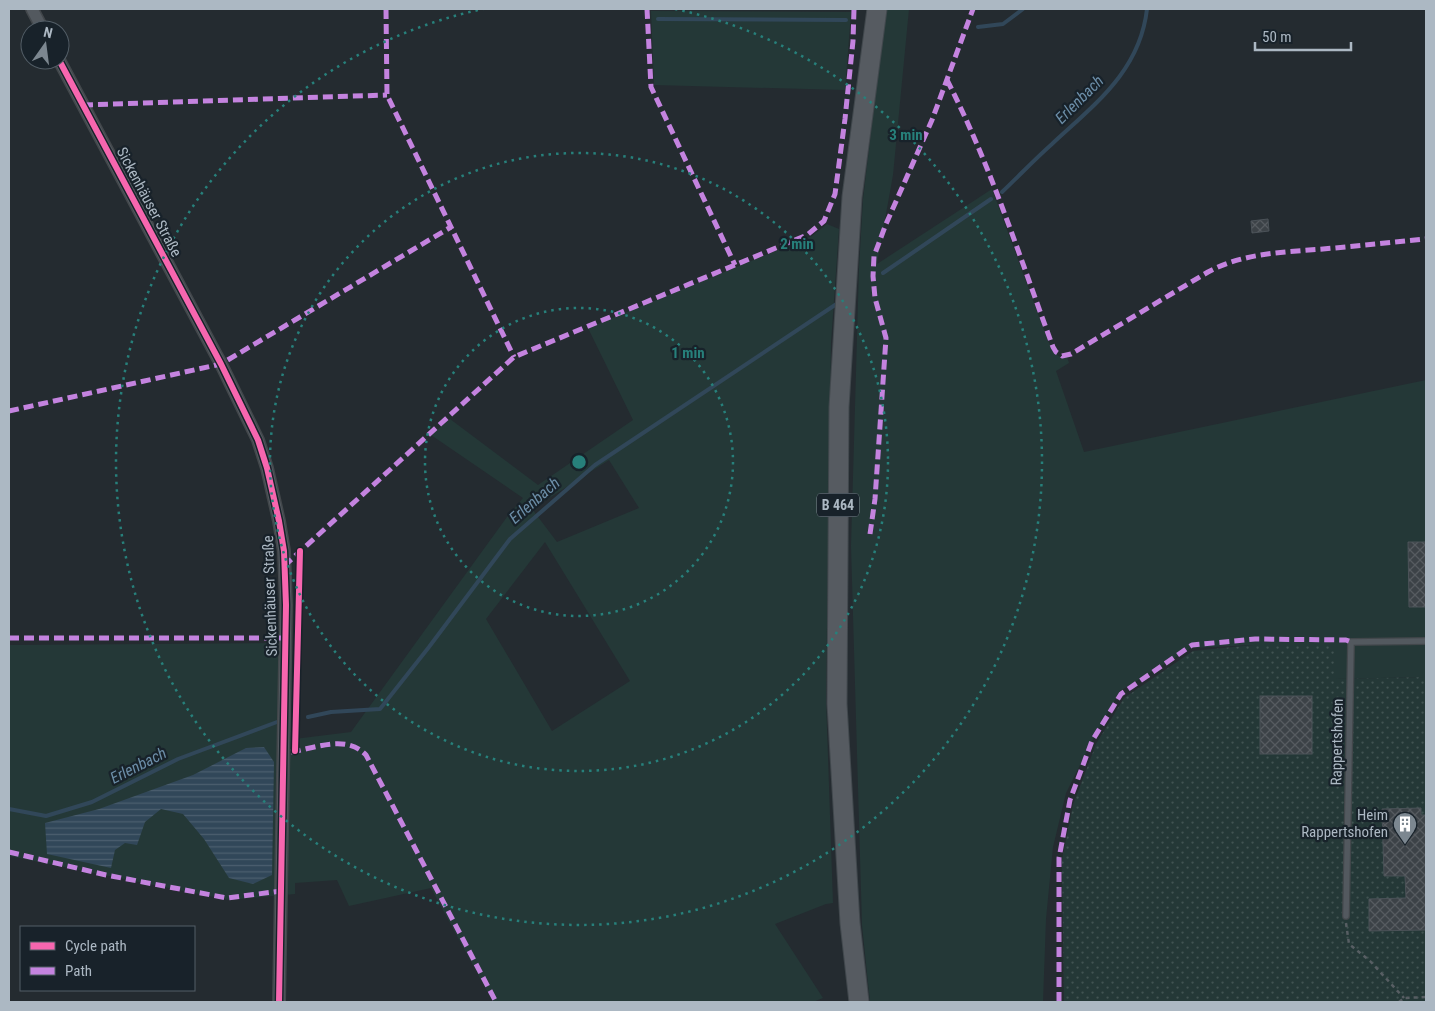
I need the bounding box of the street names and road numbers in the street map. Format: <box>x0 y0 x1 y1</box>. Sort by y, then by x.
street label: Sickenhäuser Straße <box>113 144 185 260</box>
road number: B 464 <box>817 494 859 516</box>
street label: Sickenhäuser Straße <box>259 535 281 657</box>
street label: Rappertshofen <box>1327 698 1347 786</box>

